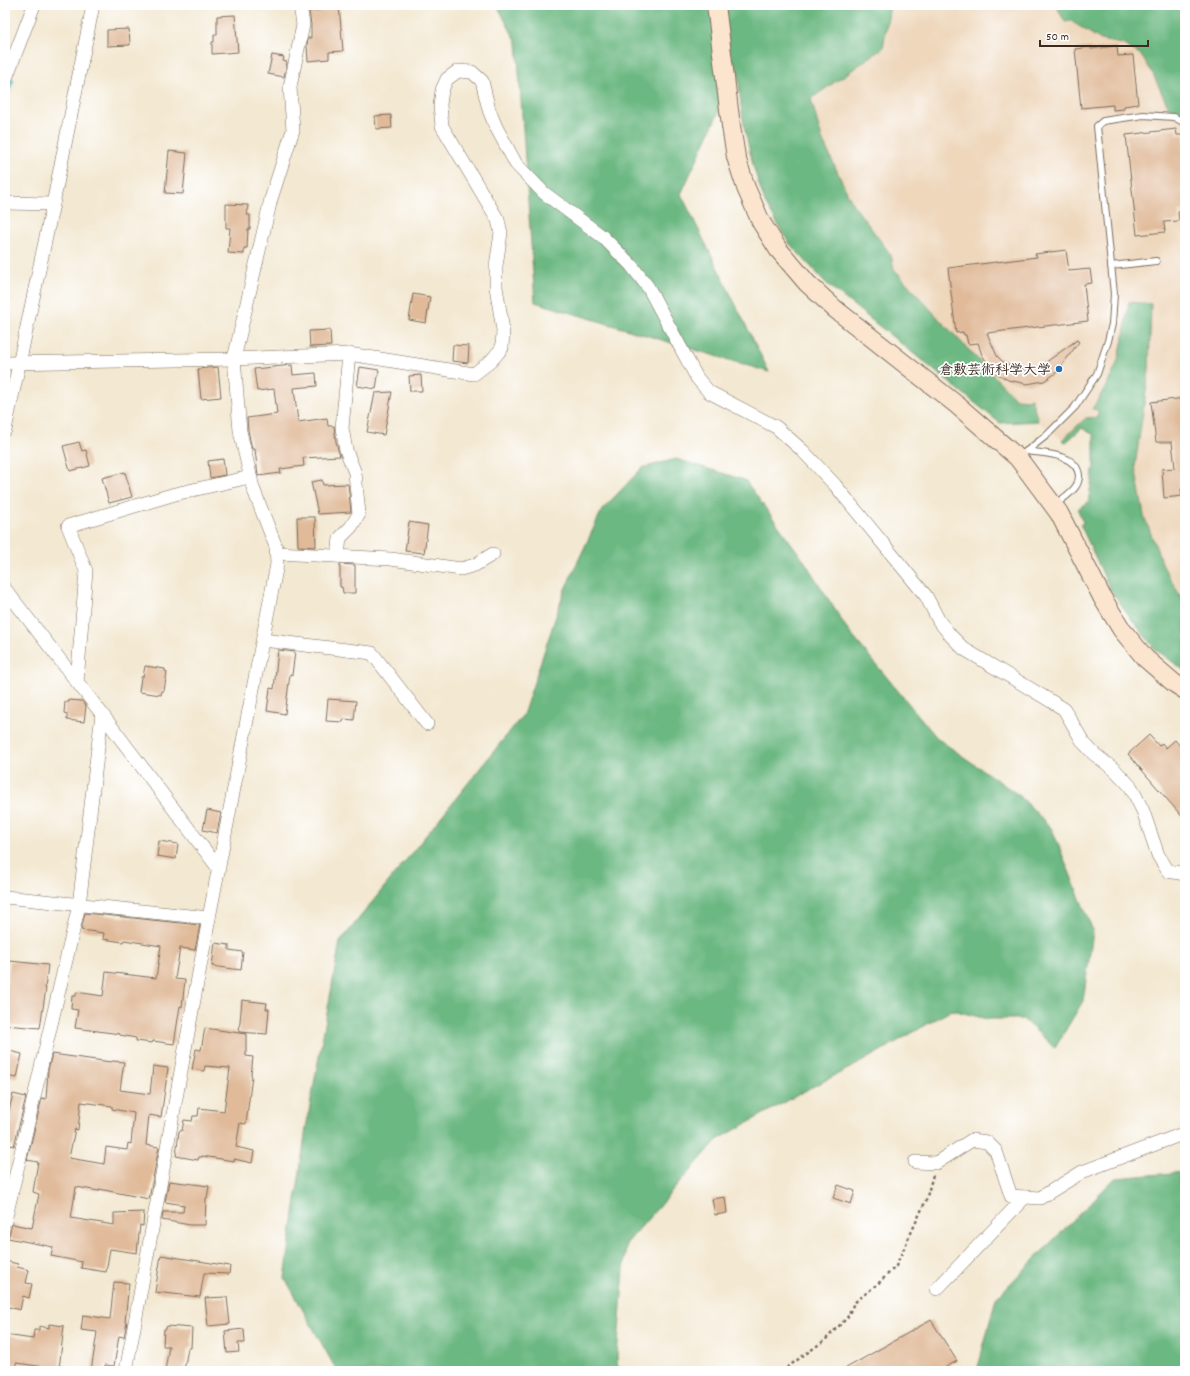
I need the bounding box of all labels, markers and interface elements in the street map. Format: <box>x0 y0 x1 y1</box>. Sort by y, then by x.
scale bar <box>1040 22 1148 48</box>
text: 50 m <box>1046 29 1069 46</box>
place label: 倉敷芸術科学大学 <box>939 361 1051 381</box>
marker: 倉敷芸術科学大学 <box>1054 364 1064 374</box>

